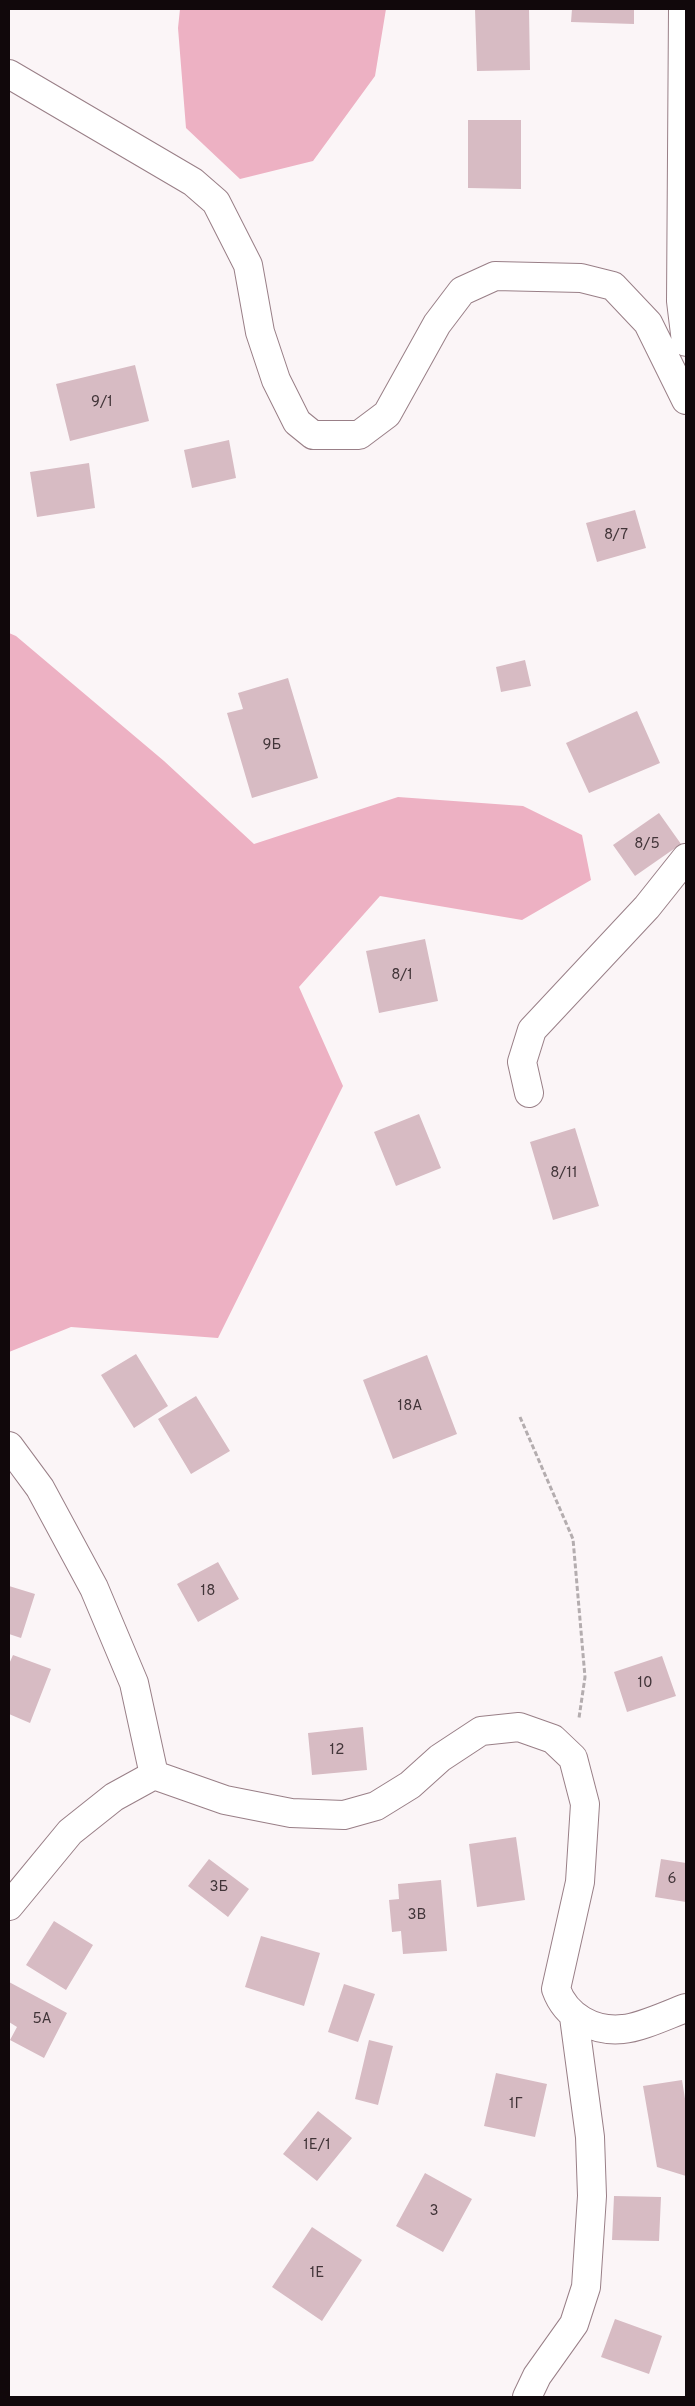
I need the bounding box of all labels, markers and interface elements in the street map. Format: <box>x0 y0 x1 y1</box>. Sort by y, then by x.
house number: 9/1 <box>91 394 113 412</box>
house number: 8/7 <box>604 527 628 545</box>
house number: 9Б <box>263 737 281 755</box>
house number: 8/5 <box>634 836 660 854</box>
house number: 8/1 <box>391 967 413 985</box>
house number: 8/11 <box>550 1165 578 1183</box>
house number: 18А <box>398 1398 422 1416</box>
house number: 18 <box>201 1583 215 1601</box>
house number: 10 <box>637 1675 653 1693</box>
house number: 12 <box>330 1742 344 1760</box>
house number: 6 <box>668 1871 676 1889</box>
house number: 3Б <box>210 1879 228 1897</box>
house number: 3В <box>408 1907 426 1925</box>
house number: 5А <box>32 2011 52 2029</box>
house number: 1Г <box>509 2096 523 2114</box>
house number: 1Е/1 <box>303 2137 331 2155</box>
house number: 3 <box>429 2203 439 2221</box>
house number: 1Е <box>310 2265 324 2283</box>

